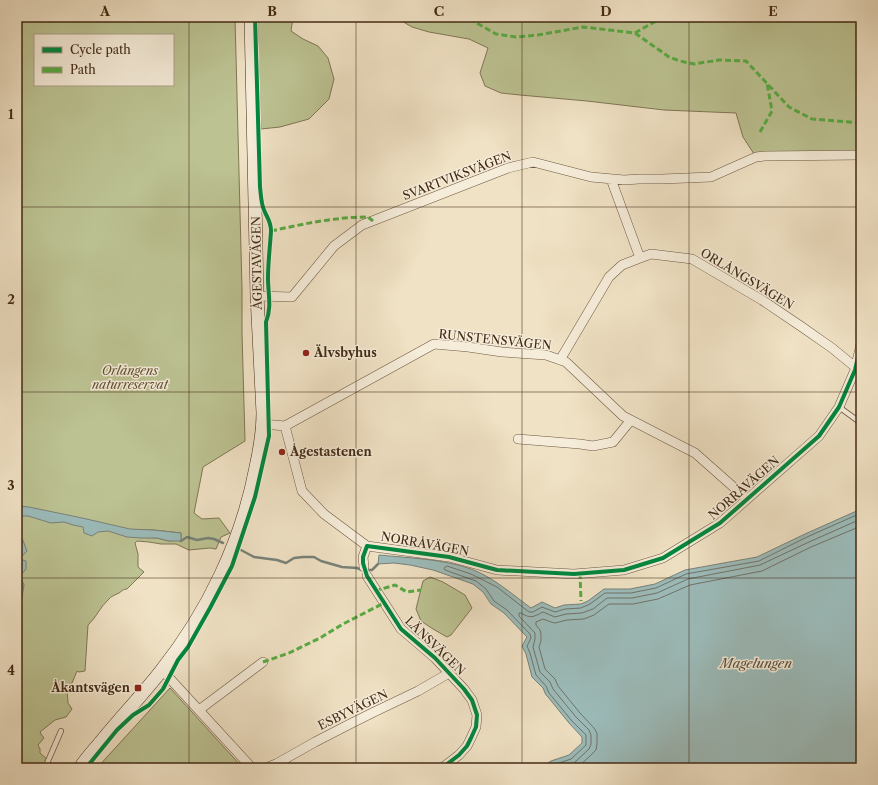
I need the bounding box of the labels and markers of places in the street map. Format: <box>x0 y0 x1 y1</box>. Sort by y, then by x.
place label: Älvsbyhus <box>313 344 377 360</box>
marker: Älvsbyhus <box>301 348 311 358</box>
place label: Ågestastenen <box>289 443 372 459</box>
marker: Ågestastenen <box>277 447 287 457</box>
place label: Åkantsvägen <box>50 679 131 695</box>
marker: Åkantsvägen <box>133 683 143 693</box>

